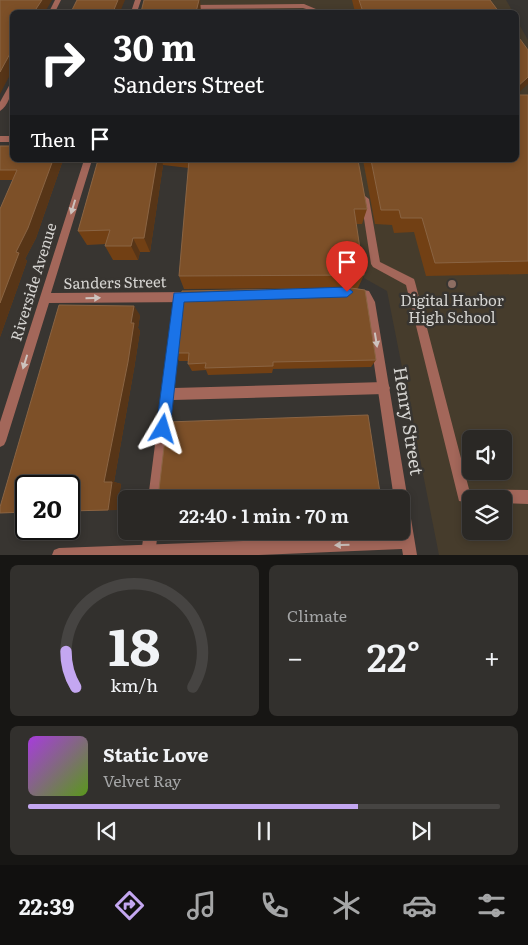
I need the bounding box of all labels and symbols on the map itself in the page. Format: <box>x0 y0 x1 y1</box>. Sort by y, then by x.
one-way arrow <box>69 199 77 214</box>
street label: Riverside Avenue <box>4 219 62 344</box>
pin <box>326 241 368 292</box>
street label: Sanders Street <box>63 269 167 294</box>
marker: Digital Harbor High School <box>446 278 458 290</box>
place label: Digital Harbor High School <box>400 288 504 328</box>
one-way arrow <box>86 294 102 302</box>
one-way arrow <box>373 332 381 348</box>
one-way arrow <box>20 354 28 369</box>
street label: Henry Street <box>388 364 432 478</box>
position arrow <box>136 402 188 454</box>
speed limit sign: 20 <box>15 475 80 540</box>
one-way arrow <box>334 542 350 550</box>

